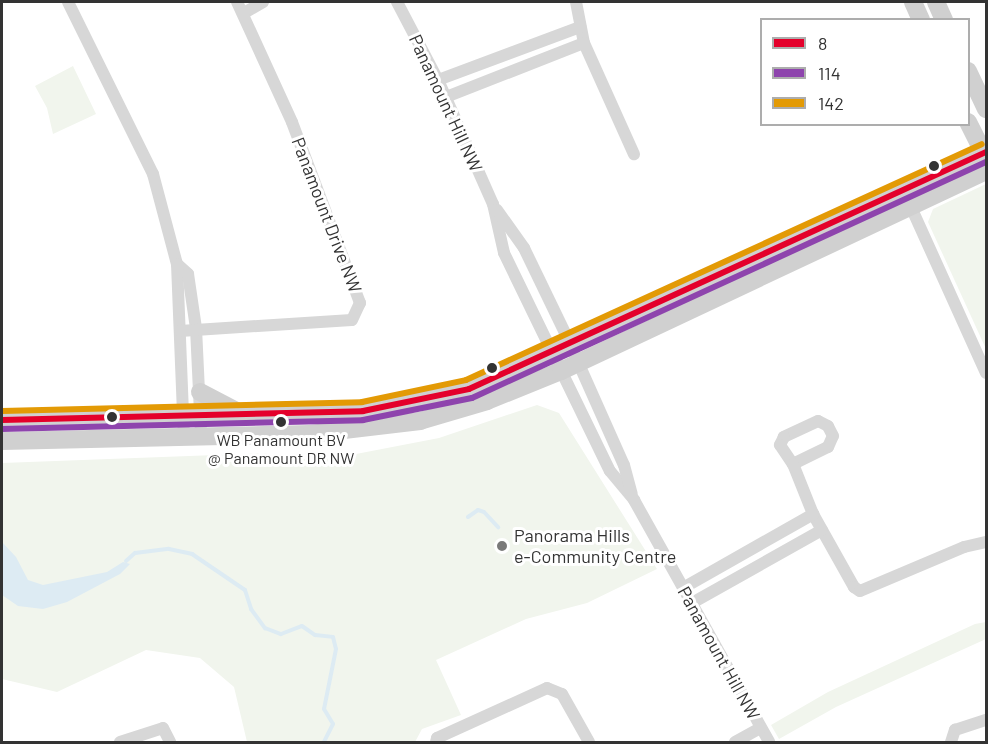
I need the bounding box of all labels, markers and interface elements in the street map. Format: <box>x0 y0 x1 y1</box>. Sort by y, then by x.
legend <box>760 18 970 126</box>
street label: Panamount Hill NW <box>405 31 487 175</box>
text: 8 <box>818 32 827 54</box>
text: 114 <box>818 62 841 84</box>
text: 142 <box>818 92 844 114</box>
street label: Panamount Drive NW <box>287 134 367 296</box>
unlabelled marker <box>928 160 940 172</box>
unlabelled marker <box>486 362 498 374</box>
unlabelled marker <box>106 411 118 423</box>
marker: WB Panamount BV @ Panamount DR NW <box>275 416 287 428</box>
place label: WB Panamount BV @ Panamount DR NW <box>208 430 354 468</box>
place label: Panorama Hills e-Community Centre <box>514 525 676 568</box>
marker: Panorama Hills e-Community Centre <box>495 539 509 553</box>
street label: Panamount Hill NW <box>673 583 765 723</box>

